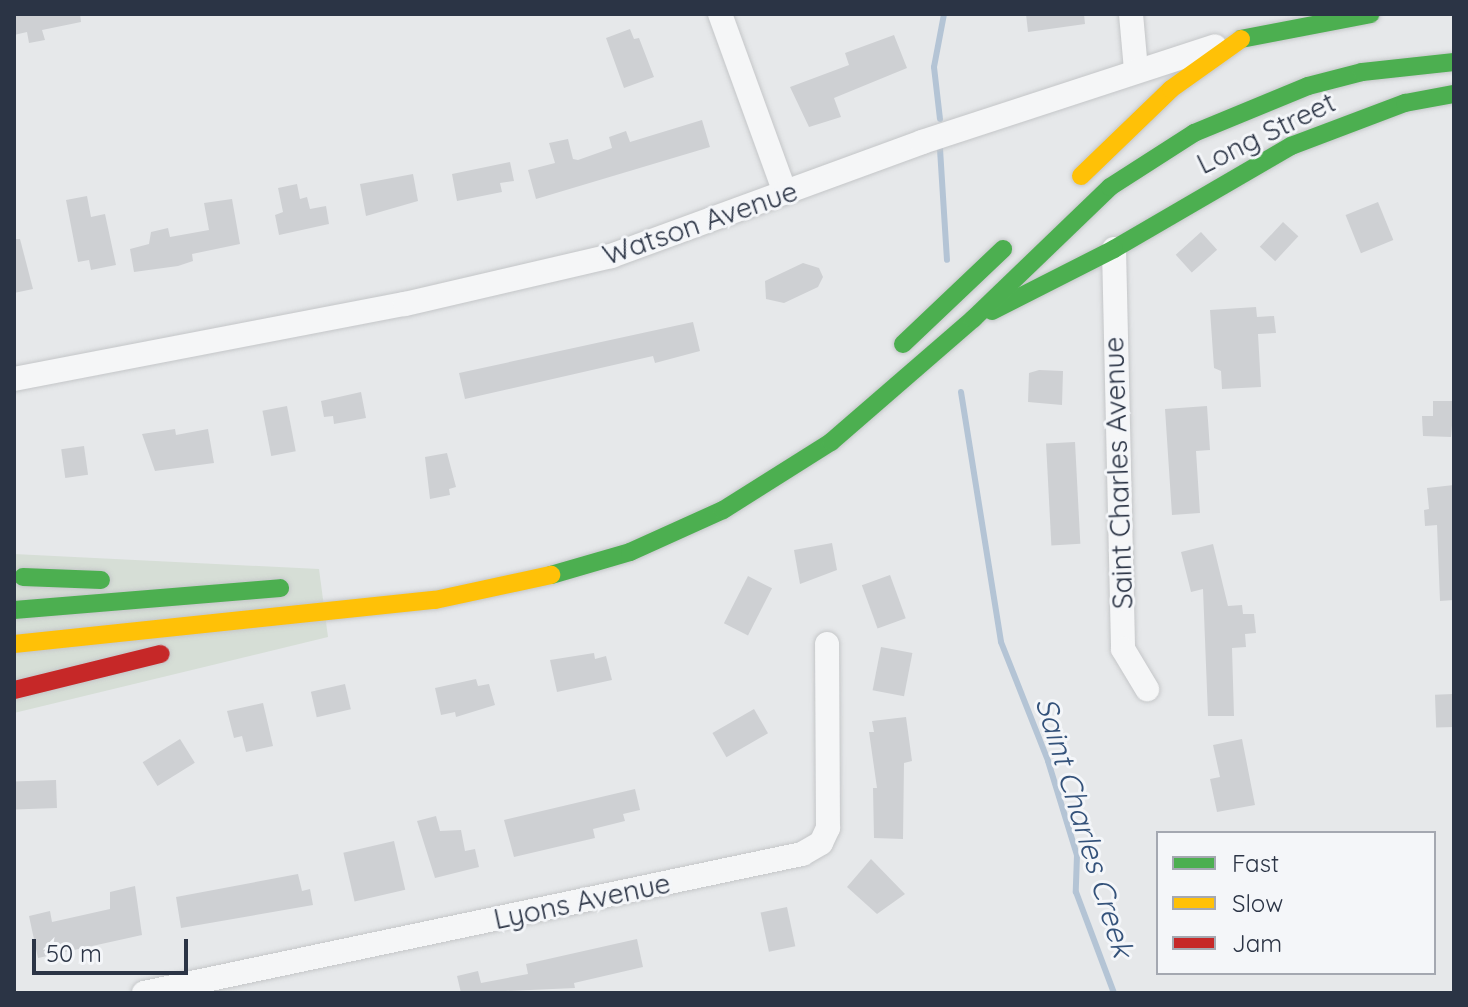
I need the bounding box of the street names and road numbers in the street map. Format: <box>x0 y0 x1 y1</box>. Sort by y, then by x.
street label: Long Street <box>1191 85 1341 181</box>
street label: Watson Avenue <box>598 174 802 272</box>
street label: Saint Charles Avenue <box>1096 336 1140 610</box>
street label: Lyons Avenue <box>491 866 673 936</box>

